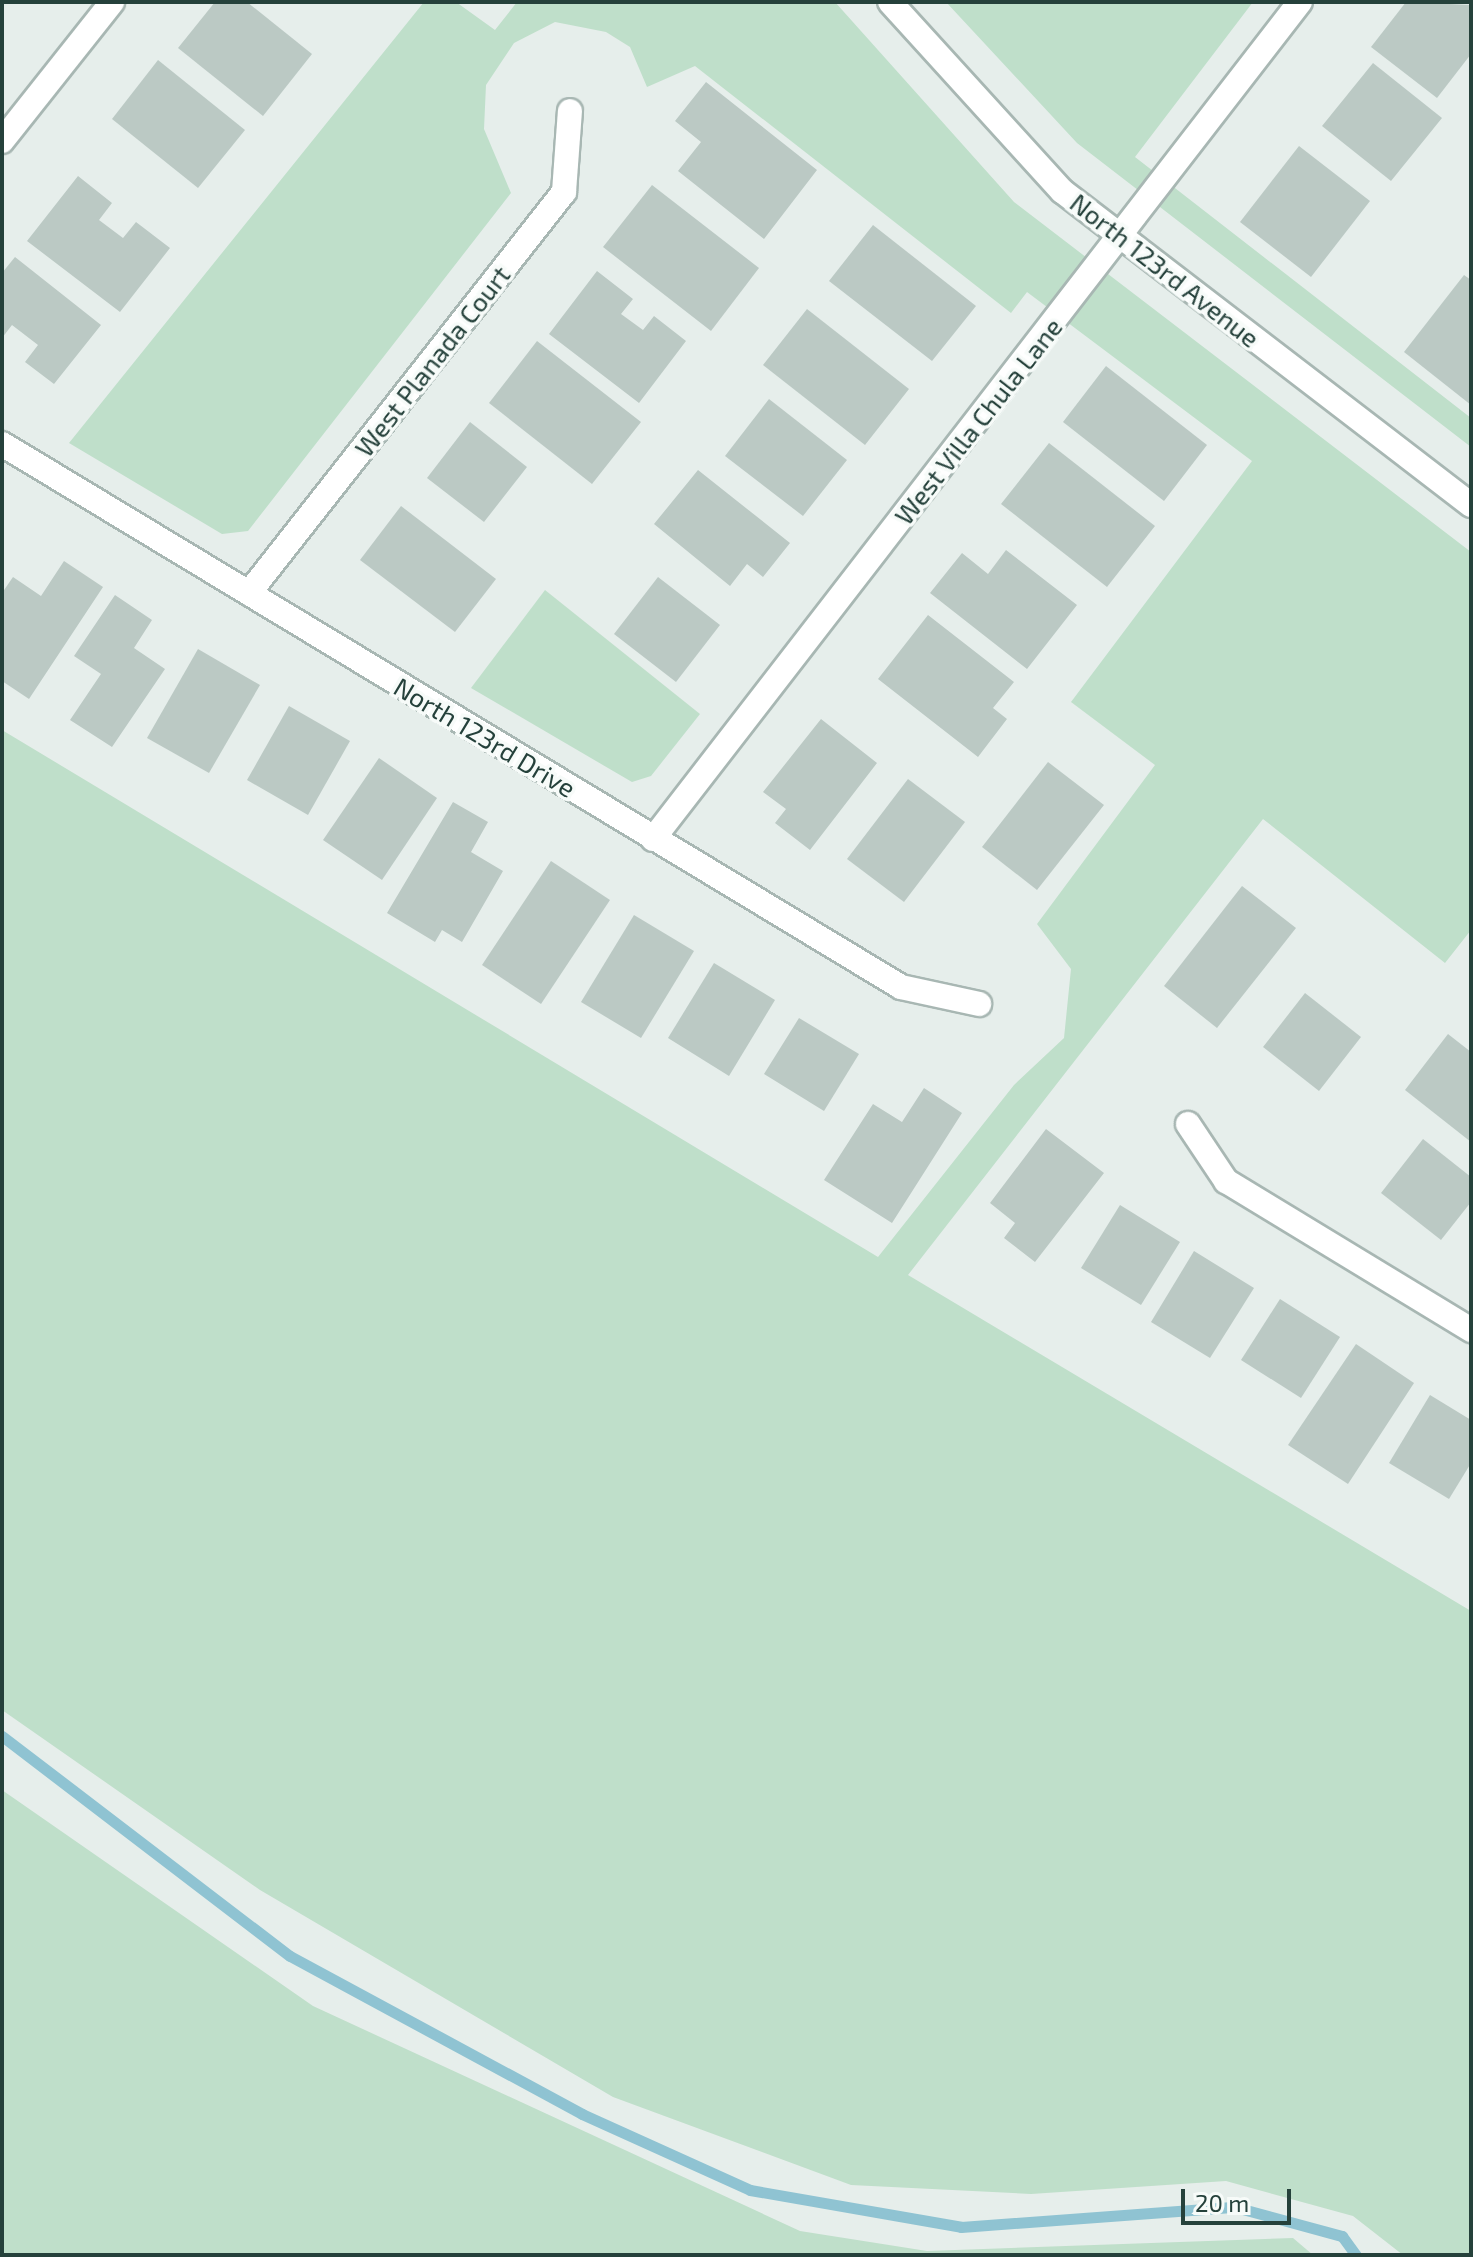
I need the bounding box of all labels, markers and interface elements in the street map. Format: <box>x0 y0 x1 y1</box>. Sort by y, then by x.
street label: North 123rd Avenue <box>1064 186 1266 354</box>
street label: West Planada Court <box>348 259 516 463</box>
street label: West Villa Chula Lane <box>887 311 1069 531</box>
street label: North 123rd Drive <box>389 670 581 804</box>
scale bar <box>1185 2173 1295 2223</box>
text: 20 m <box>1195 2188 1249 2217</box>

